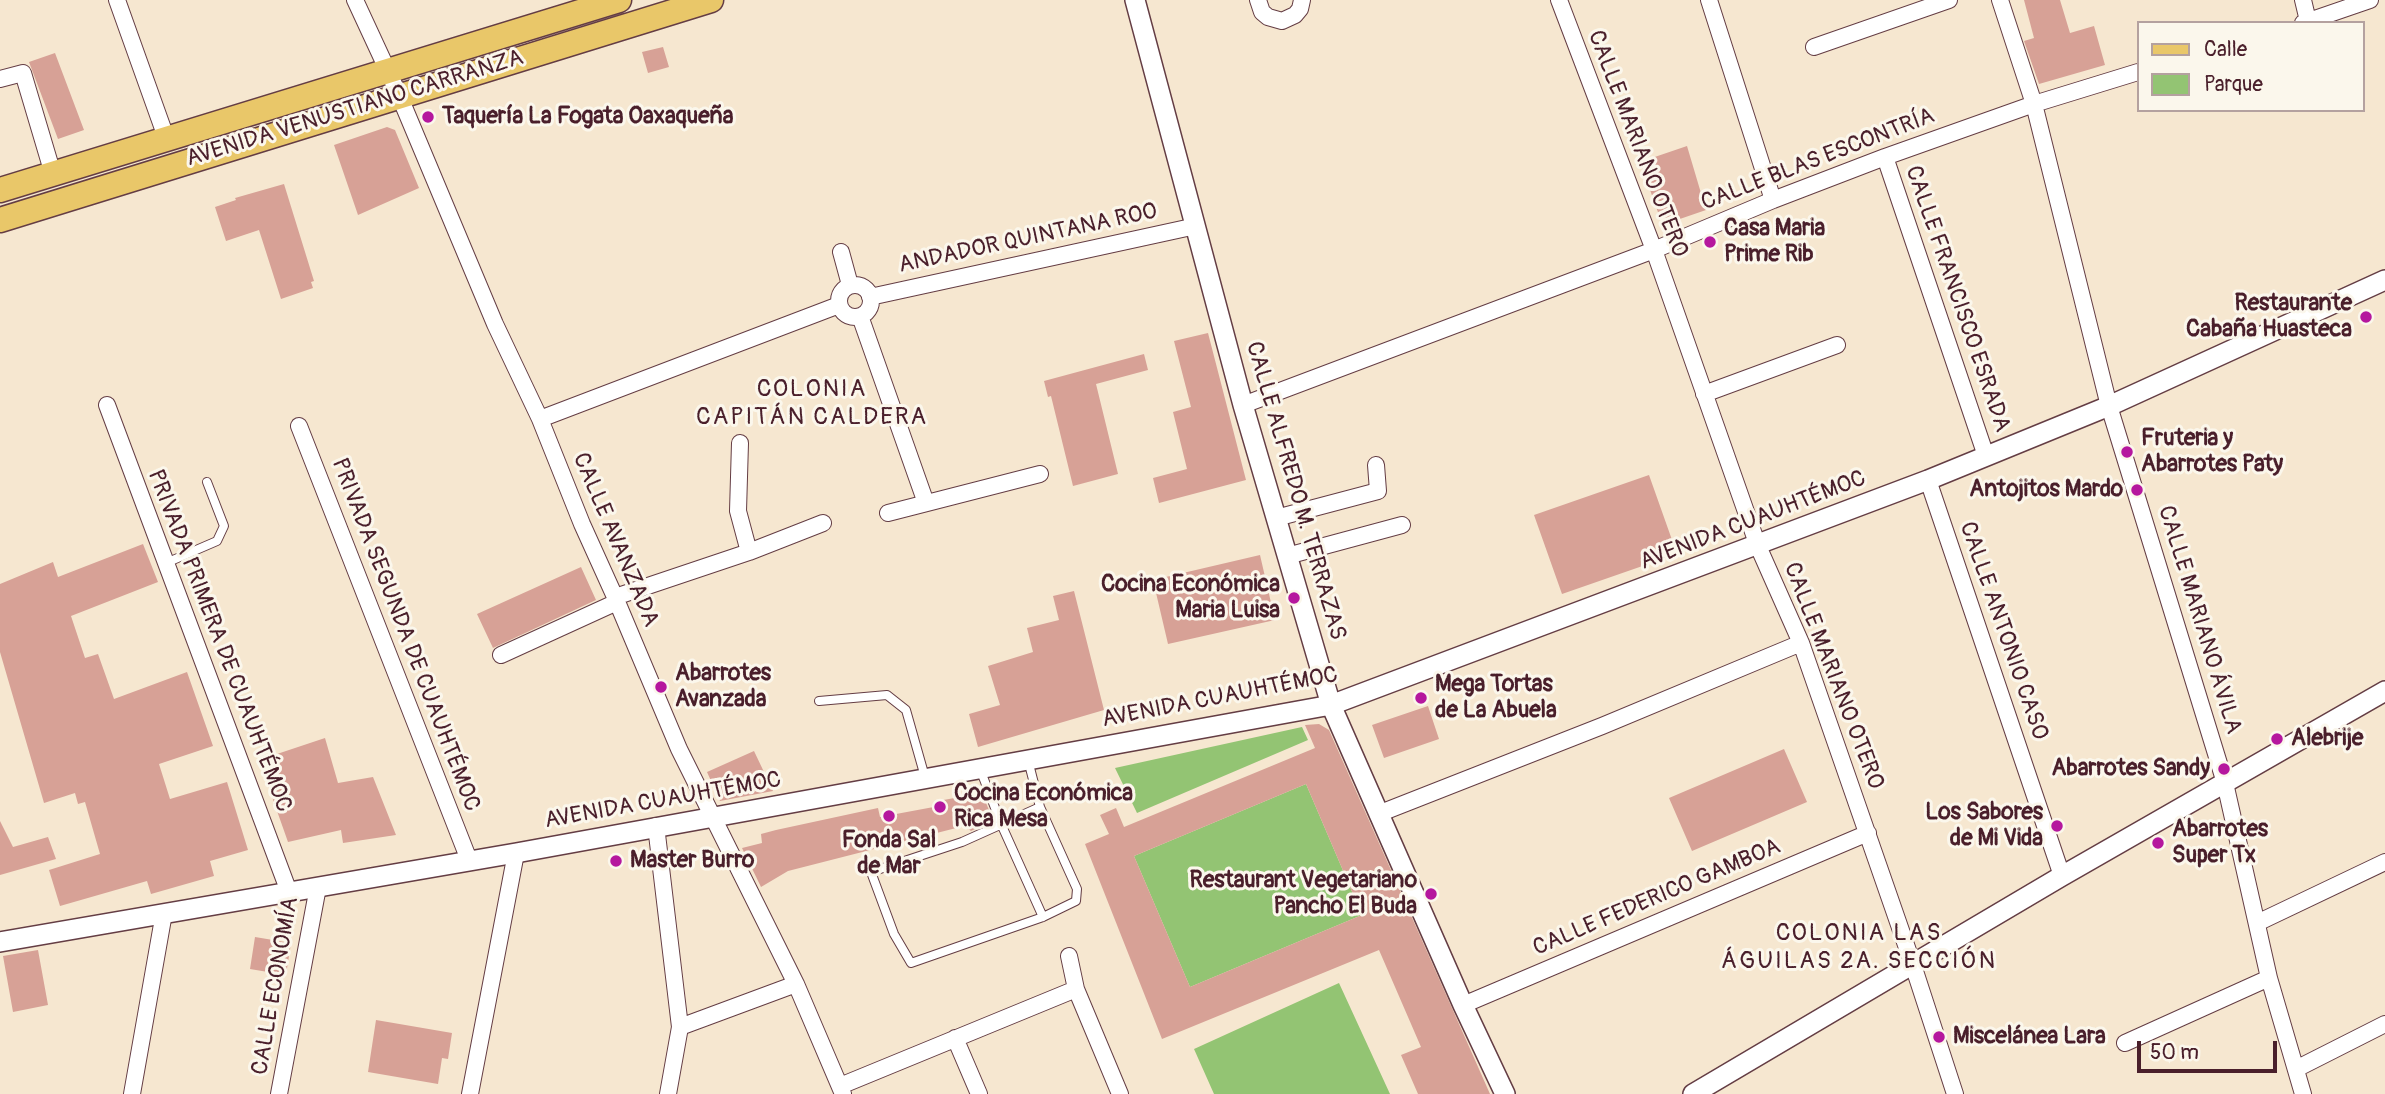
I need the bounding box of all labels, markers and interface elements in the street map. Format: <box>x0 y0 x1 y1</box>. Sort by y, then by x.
legend <box>2136 21 2364 112</box>
street label: CALLE MARIANO OTERO <box>1581 27 1693 261</box>
text: Calle <box>2204 36 2247 63</box>
street label: AVENIDA VENUSTIANO CARRANZA <box>183 44 527 174</box>
text: Parque <box>2204 71 2263 98</box>
place label: Taquería La Fogata Oaxaqueña <box>442 103 733 131</box>
street label: CALLE BLAS ESCONTRÍA <box>1697 103 1939 217</box>
marker: Taquería La Fogata Oaxaqueña <box>420 109 436 125</box>
street label: CALLE FRANCISCO ESRADA <box>1898 162 2016 436</box>
street label: ANDADOR QUINTANA ROO <box>896 198 1160 280</box>
place label: Casa Maria Prime Rib <box>1724 215 1825 269</box>
marker: Casa Maria Prime Rib <box>1702 234 1718 250</box>
place label: Restaurante Cabaña Huasteca <box>2186 290 2352 344</box>
marker: Restaurante Cabaña Huasteca <box>2358 309 2374 325</box>
street label: CALLE ALFREDO M. TERRAZAS <box>1239 339 1351 643</box>
district label: COLONIA CAPITÁN CALDERA <box>698 376 926 432</box>
place label: Fruteria y Abarrotes Paty <box>2141 425 2283 479</box>
marker: Fruteria y Abarrotes Paty <box>2119 444 2135 460</box>
street label: CALLE AVANZADA <box>566 449 664 631</box>
street label: PRIVADA SEGUNDA DE CUAUHTÉMOC <box>325 455 485 815</box>
street label: AVENIDA CUAUHTÉMOC <box>1636 465 1870 577</box>
street label: PRIVADA PRIMERA DE CUAUHTÉMOC <box>141 466 297 816</box>
place label: Antojitos Mardo <box>1969 476 2123 504</box>
marker: Antojitos Mardo <box>2129 482 2145 498</box>
street label: CALLE MARIANO ÁVILA <box>2151 503 2247 737</box>
street label: CALLE ANTONIO CASO <box>1953 518 2053 744</box>
street label: CALLE MARIANO OTERO <box>1777 559 1889 793</box>
place label: Cocina Económica Maria Luisa <box>1101 571 1280 625</box>
marker: Cocina Económica Maria Luisa <box>1286 590 1302 606</box>
place label: Abarrotes Avanzada <box>675 660 771 714</box>
street label: AVENIDA CUAUHTÉMOC <box>1100 662 1340 734</box>
place label: Mega Tortas de La Abuela <box>1435 671 1557 725</box>
marker: Abarrotes Avanzada <box>653 679 669 695</box>
marker: Mega Tortas de La Abuela <box>1413 690 1429 706</box>
place label: Alebrije <box>2291 725 2363 753</box>
marker: Alebrije <box>2269 731 2285 747</box>
place label: Abarrotes Sandy <box>2051 755 2210 783</box>
marker: Abarrotes Sandy <box>2216 761 2232 777</box>
street label: AVENIDA CUAUHTÉMOC <box>543 767 783 835</box>
place label: Cocina Económica Rica Mesa <box>954 780 1133 834</box>
marker: Cocina Económica Rica Mesa <box>932 799 948 815</box>
place label: Los Sabores de Mi Vida <box>1925 799 2043 853</box>
marker: Fonda Sal de Mar <box>881 808 897 824</box>
place label: Abarrotes Super Tx <box>2172 816 2268 870</box>
marker: Los Sabores de Mi Vida <box>2049 818 2065 834</box>
place label: Fonda Sal de Mar <box>842 827 936 881</box>
street label: CALLE FEDERICO GAMBOA <box>1529 833 1785 963</box>
marker: Abarrotes Super Tx <box>2150 835 2166 851</box>
place label: Master Burro <box>630 847 754 875</box>
marker: Master Burro <box>608 853 624 869</box>
place label: Restaurant Vegetariano Pancho El Buda <box>1190 867 1417 921</box>
marker: Restaurant Vegetariano Pancho El Buda <box>1423 886 1439 902</box>
street label: CALLE ECONOMÍA <box>247 895 305 1077</box>
district label: COLONIA LAS ÁGUILAS 2A. SECCIÓN <box>1723 920 1995 976</box>
place label: Miscelánea Lara <box>1953 1023 2106 1051</box>
scale bar <box>2140 1028 2280 1072</box>
marker: Miscelánea Lara <box>1931 1029 1947 1045</box>
text: 50 m <box>2150 1039 2199 1066</box>

